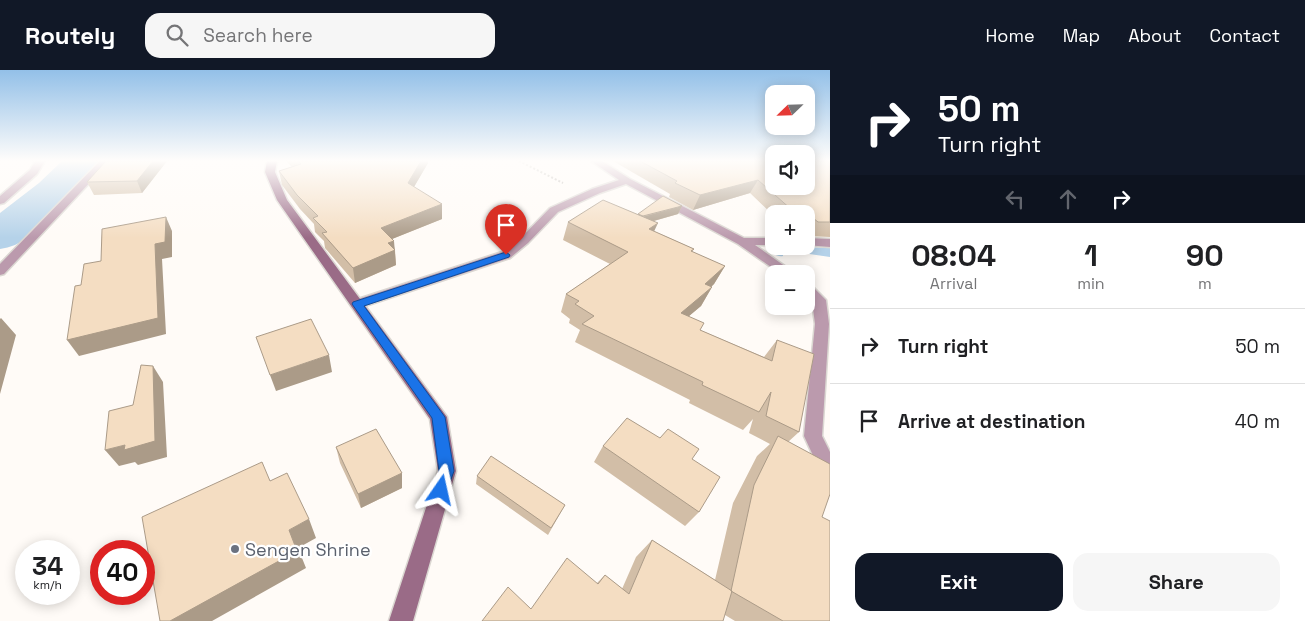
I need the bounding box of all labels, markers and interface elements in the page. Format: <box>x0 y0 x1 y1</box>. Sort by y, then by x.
search box <box>145 13 495 58</box>
text: Routely <box>25 20 115 51</box>
icon: search <box>163 21 191 49</box>
text: Search here <box>203 23 313 48</box>
text: Home <box>986 24 1035 47</box>
text: Map <box>1063 24 1100 47</box>
text: About <box>1128 24 1182 47</box>
text: Contact <box>1210 24 1280 47</box>
north arrow <box>765 85 815 135</box>
map controls <box>765 85 815 315</box>
text: 50 m <box>938 87 1020 131</box>
icon: right <box>855 90 920 155</box>
text: Turn right <box>938 130 1041 158</box>
button: sound <box>765 145 815 195</box>
icon: left <box>1001 185 1029 213</box>
icon: ahead <box>1054 185 1082 213</box>
icon: right <box>1107 185 1135 213</box>
pin <box>485 204 527 255</box>
button: + <box>765 205 815 255</box>
icon: arrive <box>492 211 520 239</box>
text: 08:04 <box>911 236 996 275</box>
text: 1 <box>1084 236 1098 275</box>
text: 90 <box>1186 236 1224 275</box>
button: − <box>765 265 815 315</box>
text: Arrival <box>930 273 977 294</box>
text: min <box>1077 273 1105 294</box>
text: m <box>1198 273 1212 294</box>
icon: right <box>855 332 883 360</box>
text: Turn right <box>898 334 988 359</box>
text: 50 m <box>1235 334 1280 359</box>
icon: arrive <box>855 407 883 435</box>
text: Arrive at destination <box>898 409 1086 434</box>
text: 40 m <box>1235 409 1280 434</box>
position arrow <box>414 463 466 515</box>
place label: Sengen Shrine <box>245 538 371 561</box>
speed limit sign: 40 <box>90 540 155 605</box>
marker: Sengen Shrine <box>229 543 241 555</box>
text: 34 <box>32 550 63 582</box>
button: Exit <box>855 553 1063 611</box>
button: Share <box>1073 553 1280 611</box>
text: km/h <box>33 577 62 593</box>

